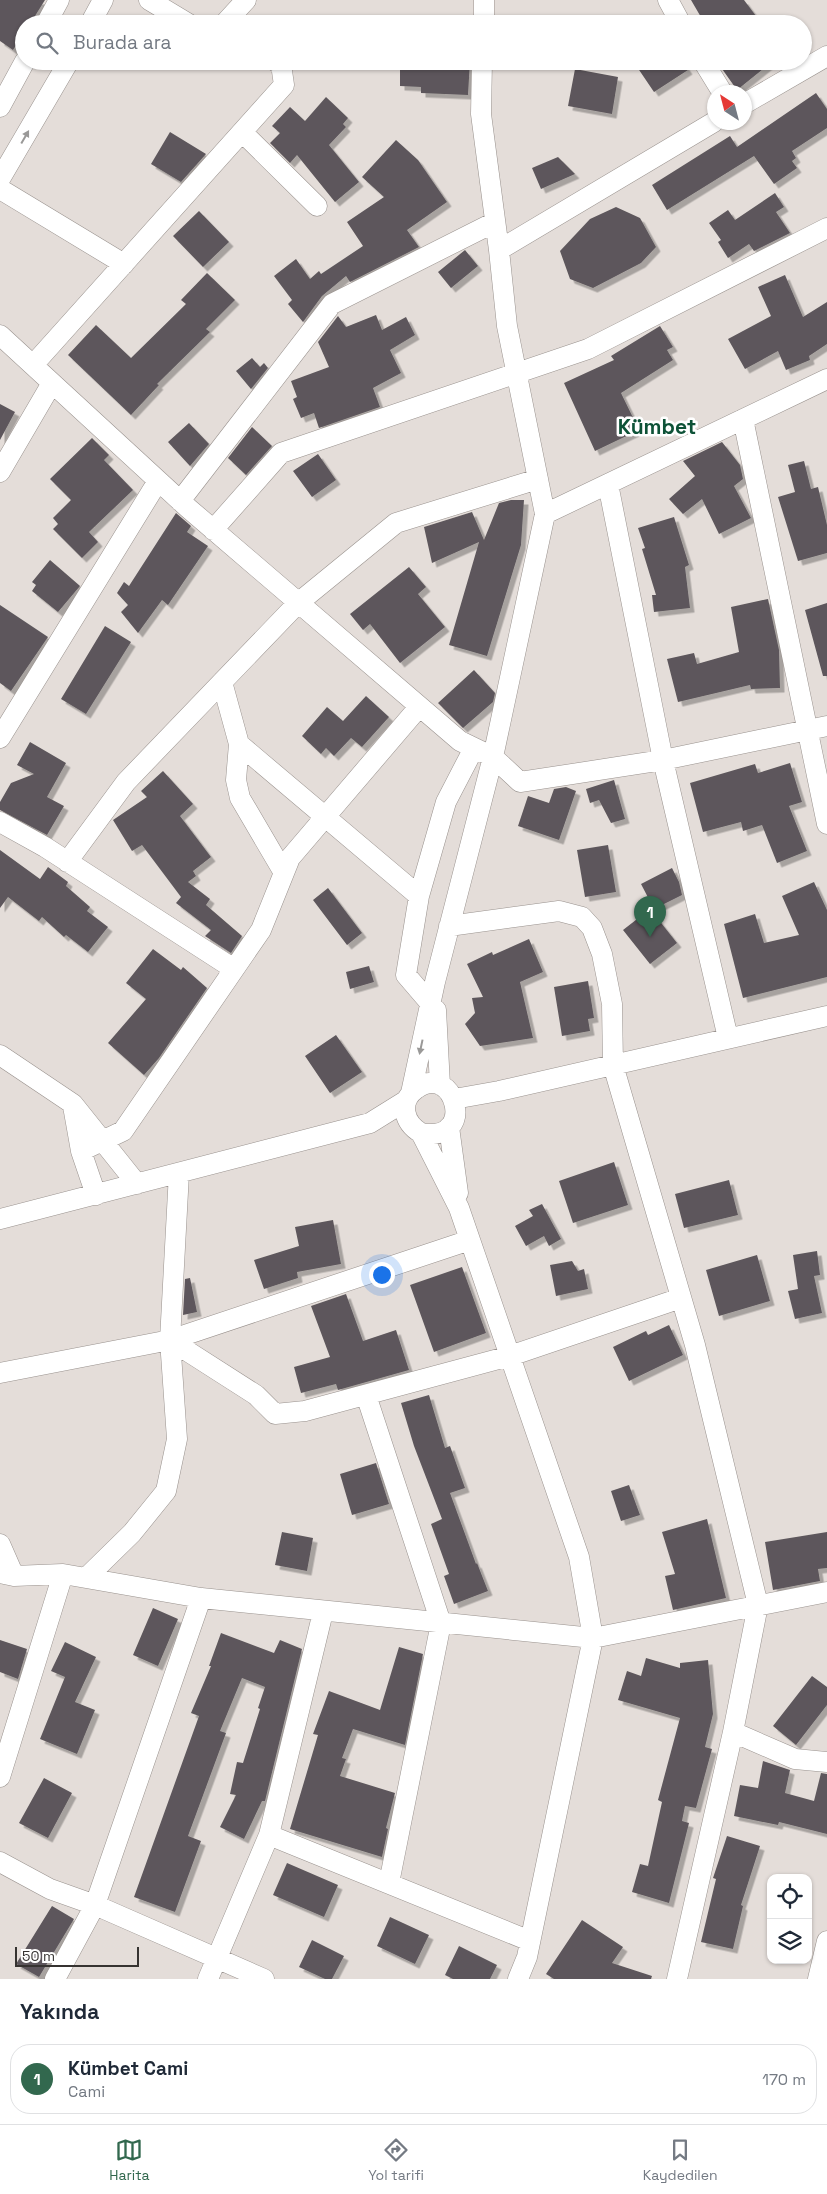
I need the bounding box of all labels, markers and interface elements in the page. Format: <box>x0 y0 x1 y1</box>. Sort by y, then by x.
search box <box>15 15 812 70</box>
icon: search <box>33 29 61 57</box>
text: Burada ara <box>73 30 171 55</box>
north arrow <box>707 85 752 130</box>
one-way arrow <box>20 131 29 144</box>
district label: Kümbet <box>618 413 696 440</box>
pin: 1 <box>634 896 666 937</box>
one-way arrow <box>417 1039 425 1054</box>
your location <box>369 1262 395 1288</box>
map controls <box>767 1874 812 1964</box>
button: locate <box>767 1874 812 1919</box>
button: layers <box>767 1919 812 1964</box>
scale bar <box>15 1944 139 1967</box>
text: 50 m <box>22 1947 55 1965</box>
text: Yakında <box>20 1998 99 2025</box>
text: Kümbet Cami <box>68 2056 188 2081</box>
text: 1 <box>33 2069 41 2090</box>
text: 170 m <box>762 2069 806 2090</box>
text: Cami <box>68 2081 105 2102</box>
tab: Harita <box>109 2136 150 2184</box>
tab: Yol tarifi <box>368 2136 424 2184</box>
tab: Kaydedilen <box>643 2136 718 2184</box>

